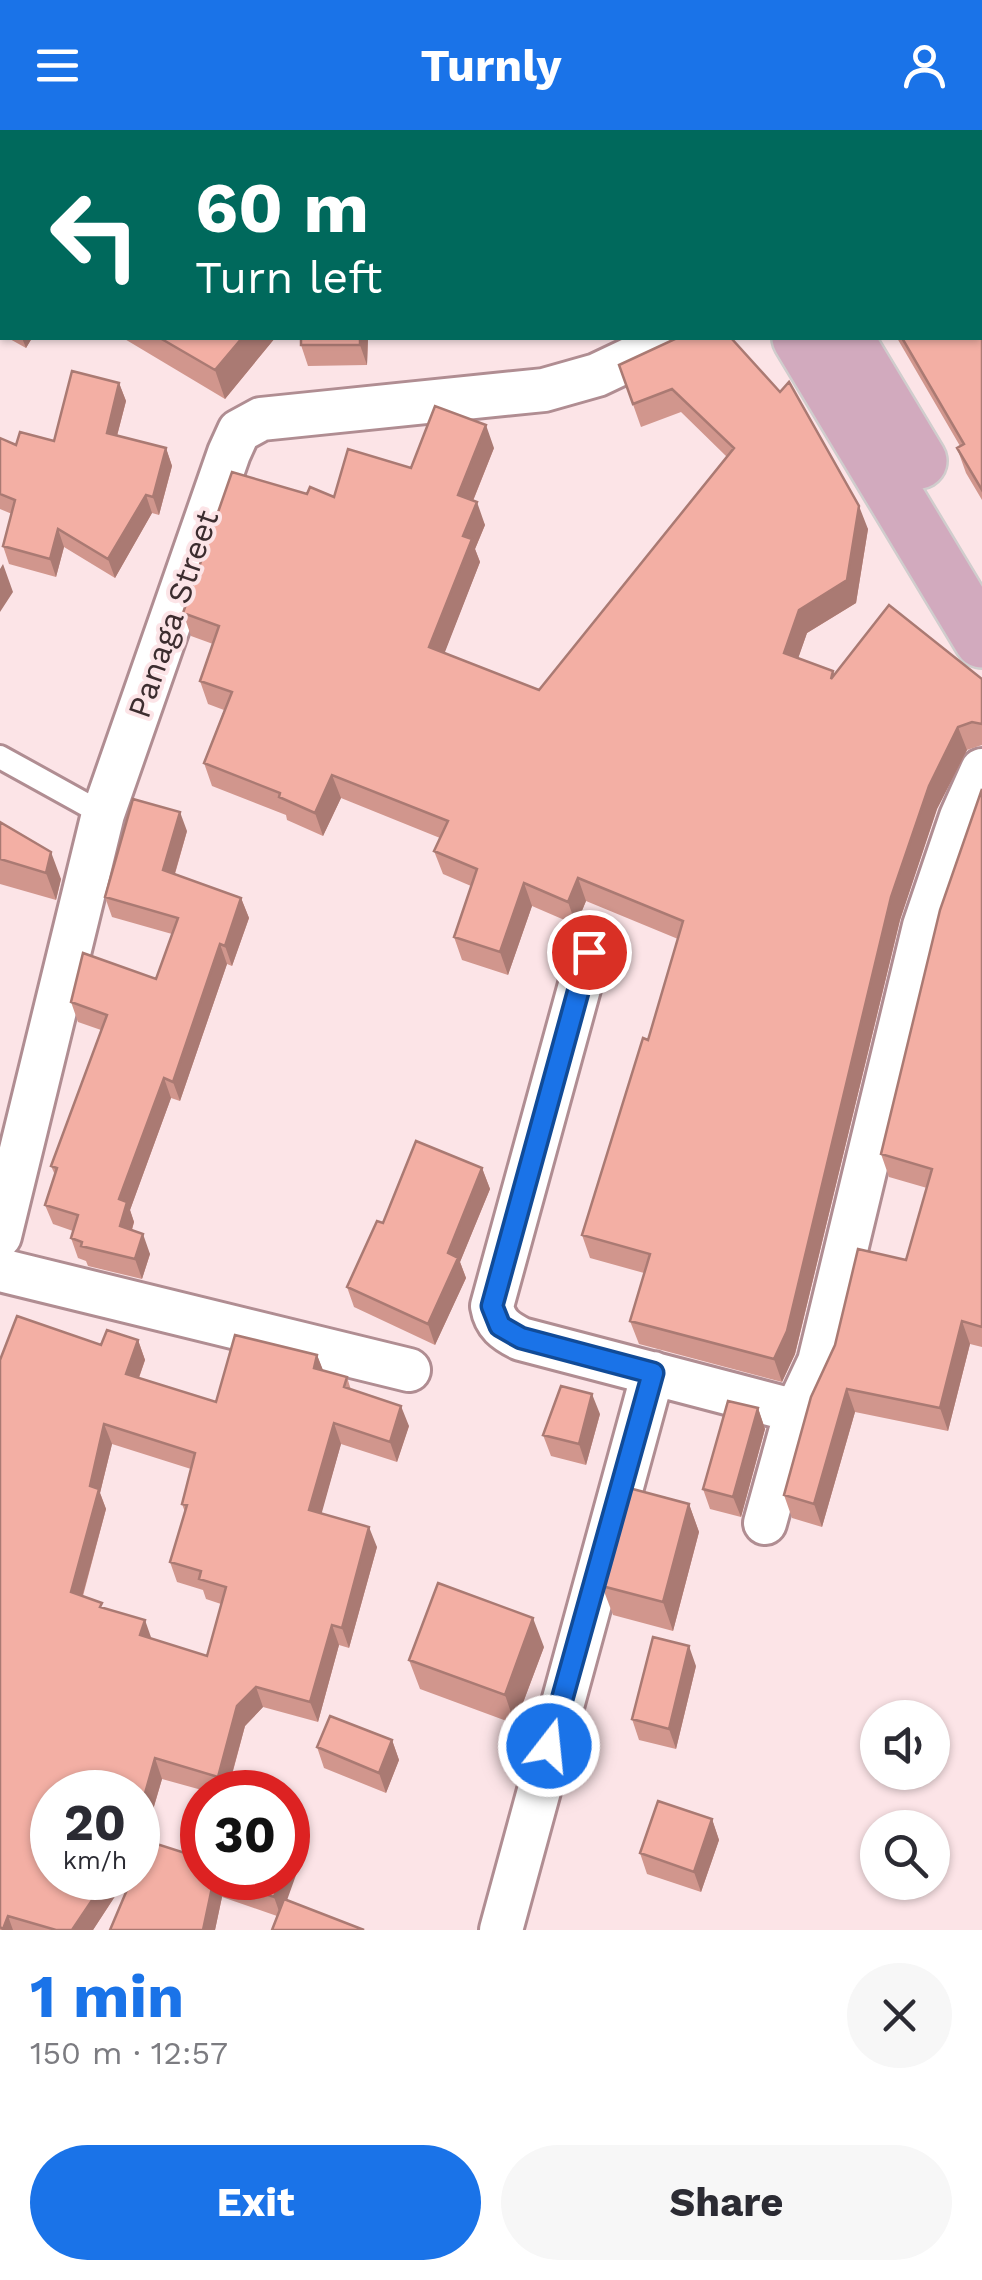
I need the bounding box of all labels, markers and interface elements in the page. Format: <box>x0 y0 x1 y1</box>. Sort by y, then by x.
icon: menu <box>30 38 85 93</box>
icon: person <box>897 38 952 93</box>
text: Turnly <box>420 39 562 92</box>
text: 60 m <box>195 167 369 249</box>
icon: left <box>30 170 160 300</box>
text: Turn left <box>195 251 382 304</box>
street label: Panaga Street <box>120 505 226 723</box>
pin <box>547 910 632 995</box>
icon: arrive <box>562 925 617 980</box>
position arrow <box>497 1694 601 1798</box>
map controls <box>860 1700 950 1900</box>
button: sound <box>860 1700 950 1790</box>
speed limit sign: 30 <box>180 1770 310 1900</box>
text: 20 <box>64 1793 126 1852</box>
button: search <box>860 1810 950 1900</box>
text: km/h <box>63 1846 127 1875</box>
text: 1 min <box>30 1961 184 2032</box>
button: close <box>847 1963 952 2068</box>
text: 150 m · 12:57 <box>30 2034 228 2072</box>
button: Exit <box>30 2145 481 2260</box>
button: Share <box>501 2145 952 2260</box>

